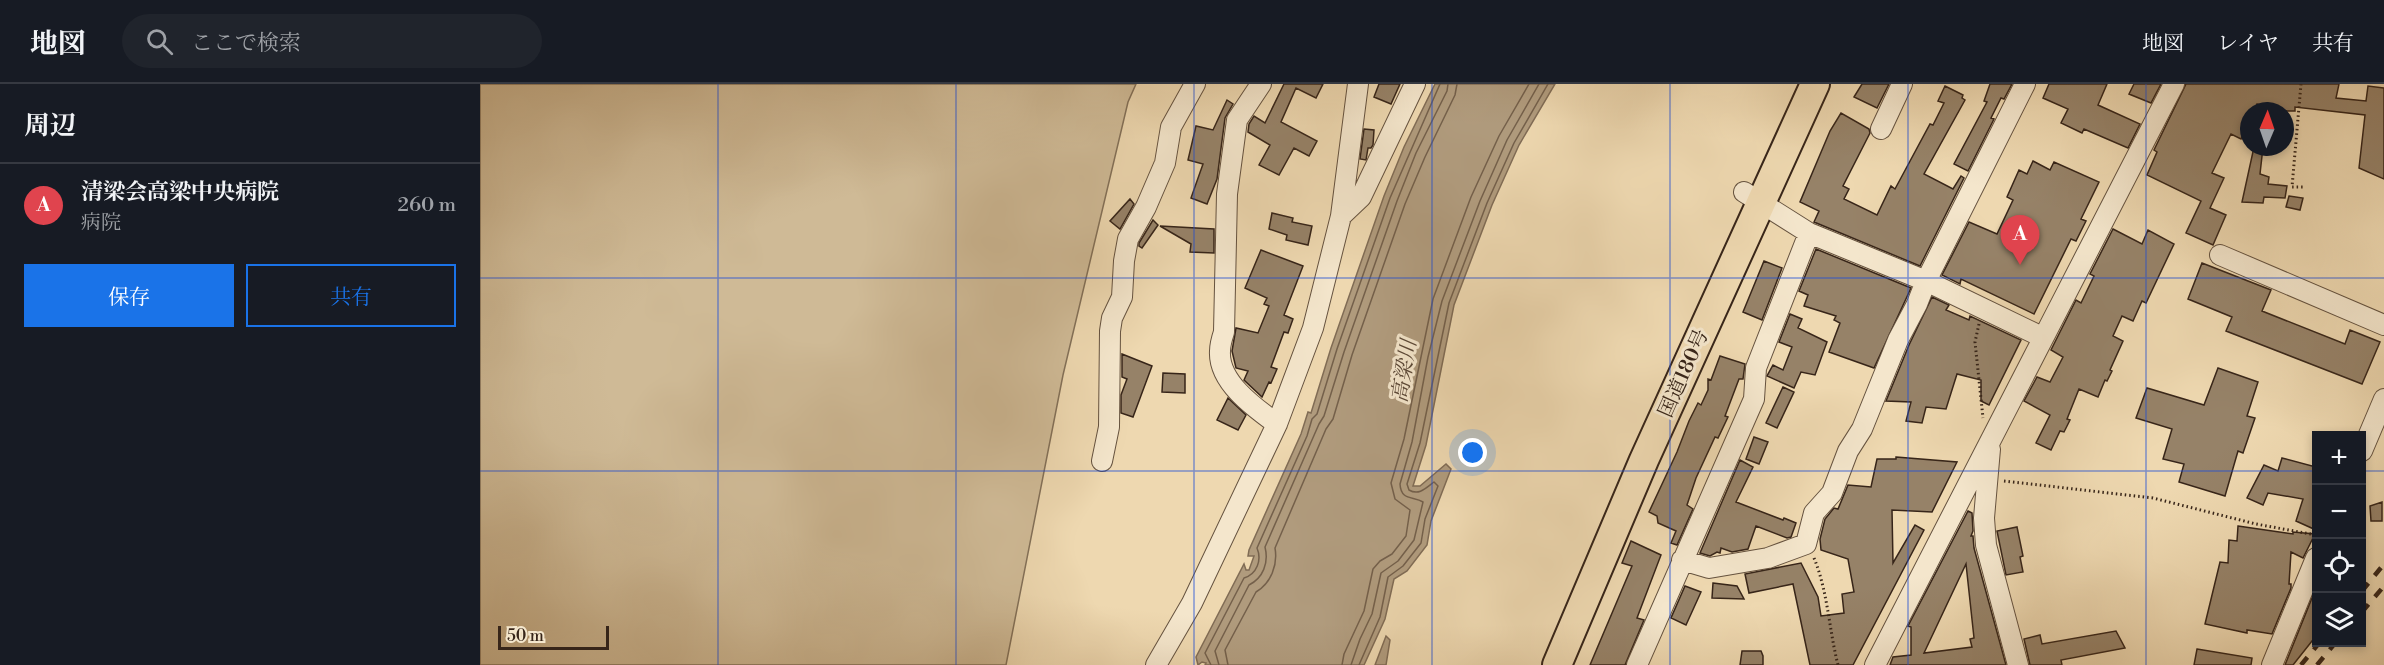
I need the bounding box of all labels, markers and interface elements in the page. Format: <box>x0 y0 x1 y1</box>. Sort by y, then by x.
search box <box>122 14 542 68</box>
icon: search <box>143 25 176 58</box>
text: 地図 <box>30 27 86 62</box>
text: ここで検索 <box>191 30 301 57</box>
text: 地図 <box>2142 31 2184 57</box>
text: レイヤ <box>2217 31 2279 57</box>
text: 共有 <box>2312 31 2354 57</box>
north arrow <box>2240 102 2294 156</box>
text: 周辺 <box>24 110 76 142</box>
text: 清梁会高梁中央病院 <box>81 179 279 206</box>
text: A <box>36 193 51 218</box>
text: 260 m <box>398 193 456 218</box>
text: 病院 <box>81 211 121 236</box>
pin: A <box>2000 216 2040 265</box>
button: 保存 <box>24 264 234 327</box>
button: 共有 <box>246 264 456 327</box>
street label: 国道180号 <box>1654 326 1715 422</box>
water label: 高梁川 <box>1387 336 1423 404</box>
map controls <box>2312 431 2366 647</box>
button: + <box>2312 431 2366 485</box>
your location <box>1458 438 1487 467</box>
button: − <box>2312 485 2366 539</box>
button: locate <box>2312 539 2366 593</box>
button: layers <box>2312 593 2366 647</box>
scale bar <box>498 623 609 650</box>
text: 50 m <box>507 626 544 646</box>

